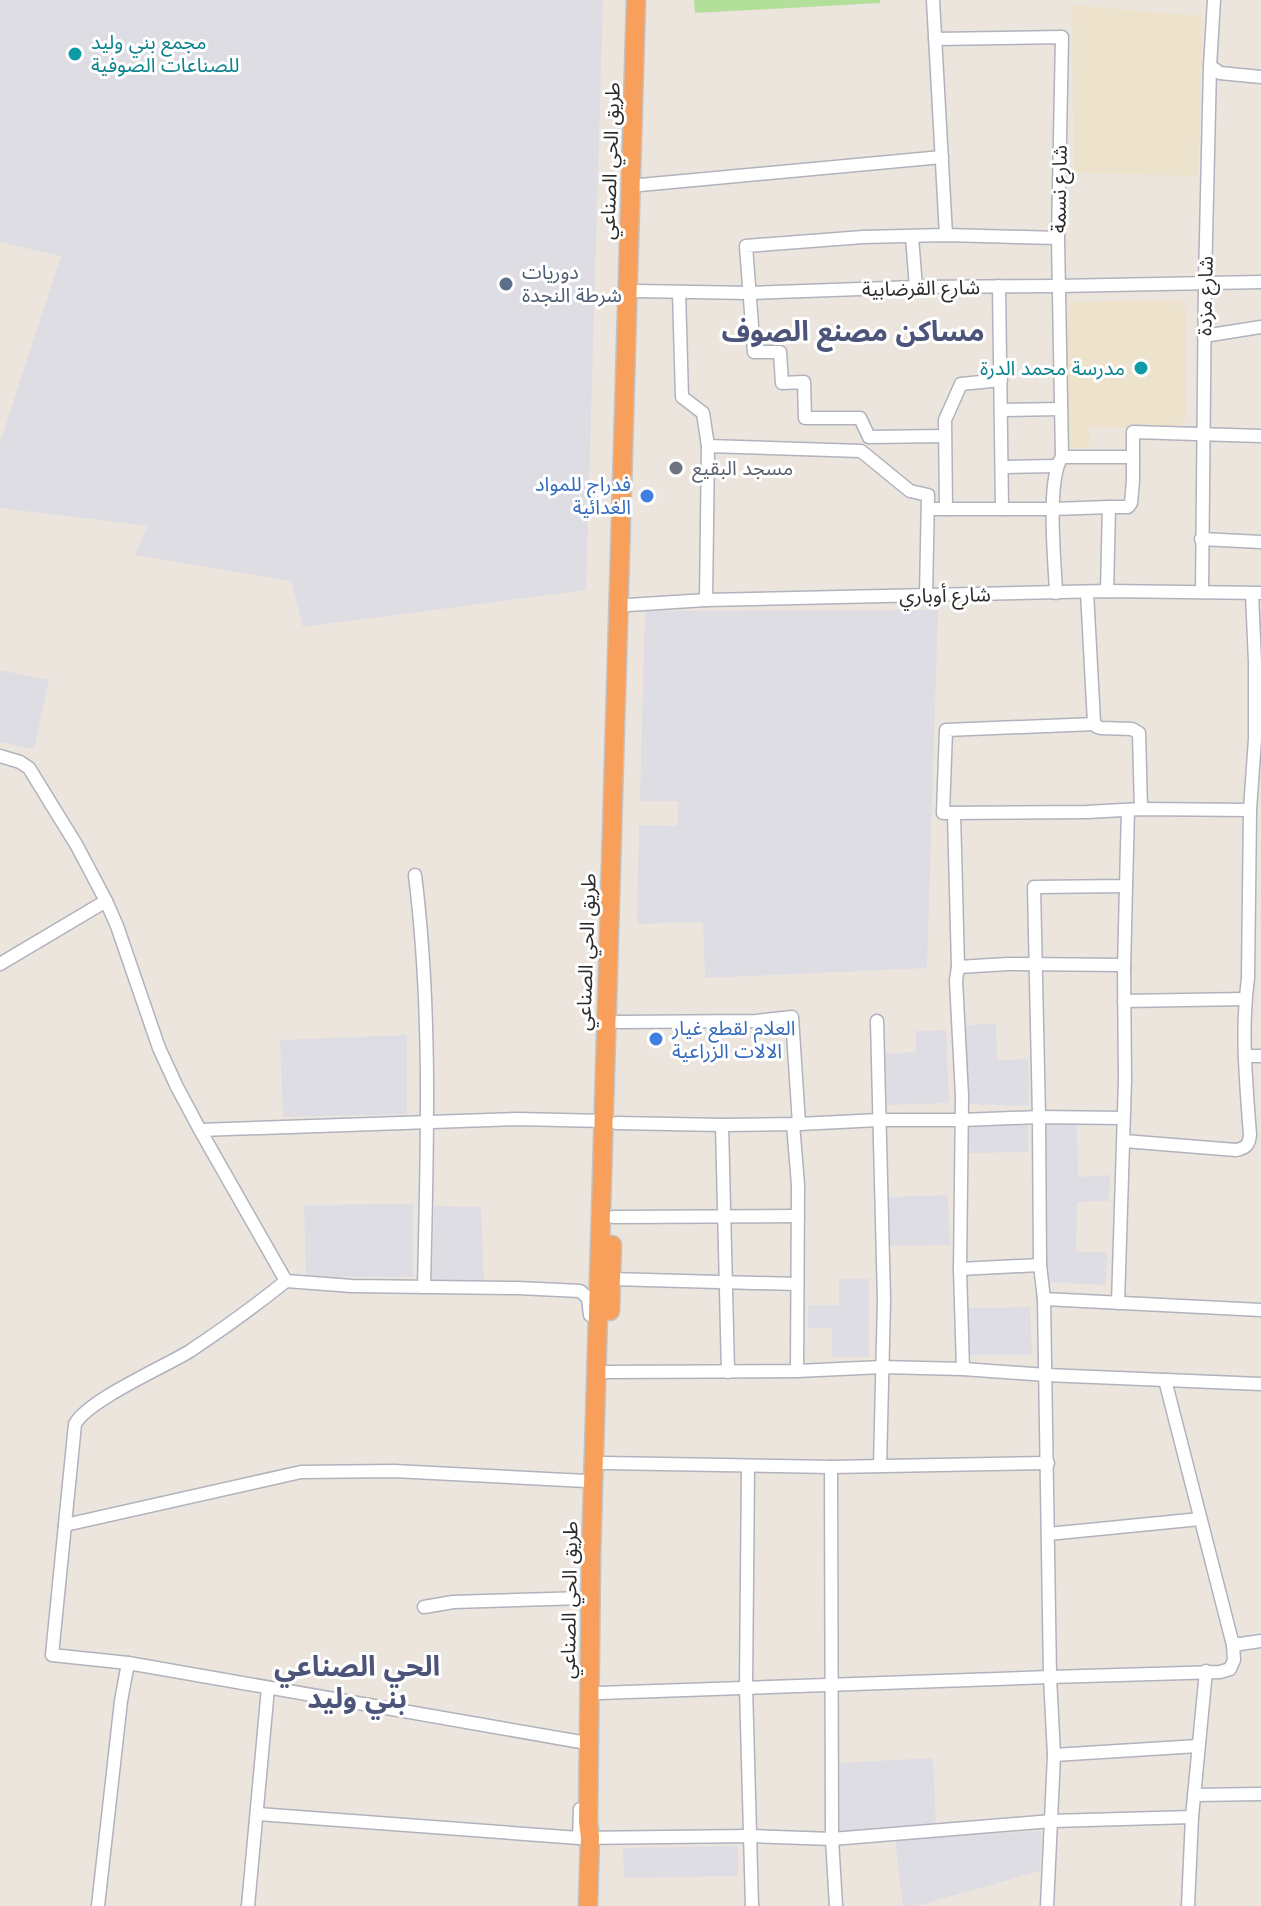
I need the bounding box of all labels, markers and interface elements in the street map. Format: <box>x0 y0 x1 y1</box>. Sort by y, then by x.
place label: مجمع بني وليد للصناعات الصوفية <box>91 29 240 77</box>
marker: مجمع بني وليد للصناعات الصوفية <box>66 45 84 63</box>
street label: طريق الحي الصناعي <box>594 82 628 240</box>
street label: شارع نسمة <box>1045 145 1075 233</box>
street label: شارع مزدة <box>1191 256 1221 336</box>
place label: دوريات شرطة النجدة <box>522 259 622 307</box>
street label: شارع القرضابية <box>862 274 980 304</box>
marker: دوريات شرطة النجدة <box>497 275 515 293</box>
district label: مساكن مصنع الصوف <box>721 313 985 352</box>
place label: مدرسة محمد الدرة <box>980 355 1125 380</box>
marker: مدرسة محمد الدرة <box>1132 359 1150 377</box>
place label: مسجد البقيع <box>692 455 793 483</box>
marker: مسجد البقيع <box>667 459 685 477</box>
place label: فدراج للمواد الغدائية <box>535 471 631 519</box>
marker: فدراج للمواد الغدائية <box>638 487 656 505</box>
street label: شارع أوباري <box>899 581 991 611</box>
street label: طريق الحي الصناعي <box>570 873 604 1031</box>
place label: العلام لقطع غيار الالات الزراعية <box>671 1015 796 1063</box>
marker: العلام لقطع غيار الالات الزراعية <box>647 1030 665 1048</box>
street label: طريق الحي الصناعي <box>555 1521 586 1679</box>
district label: الحي الصناعي بني وليد <box>274 1648 440 1720</box>

